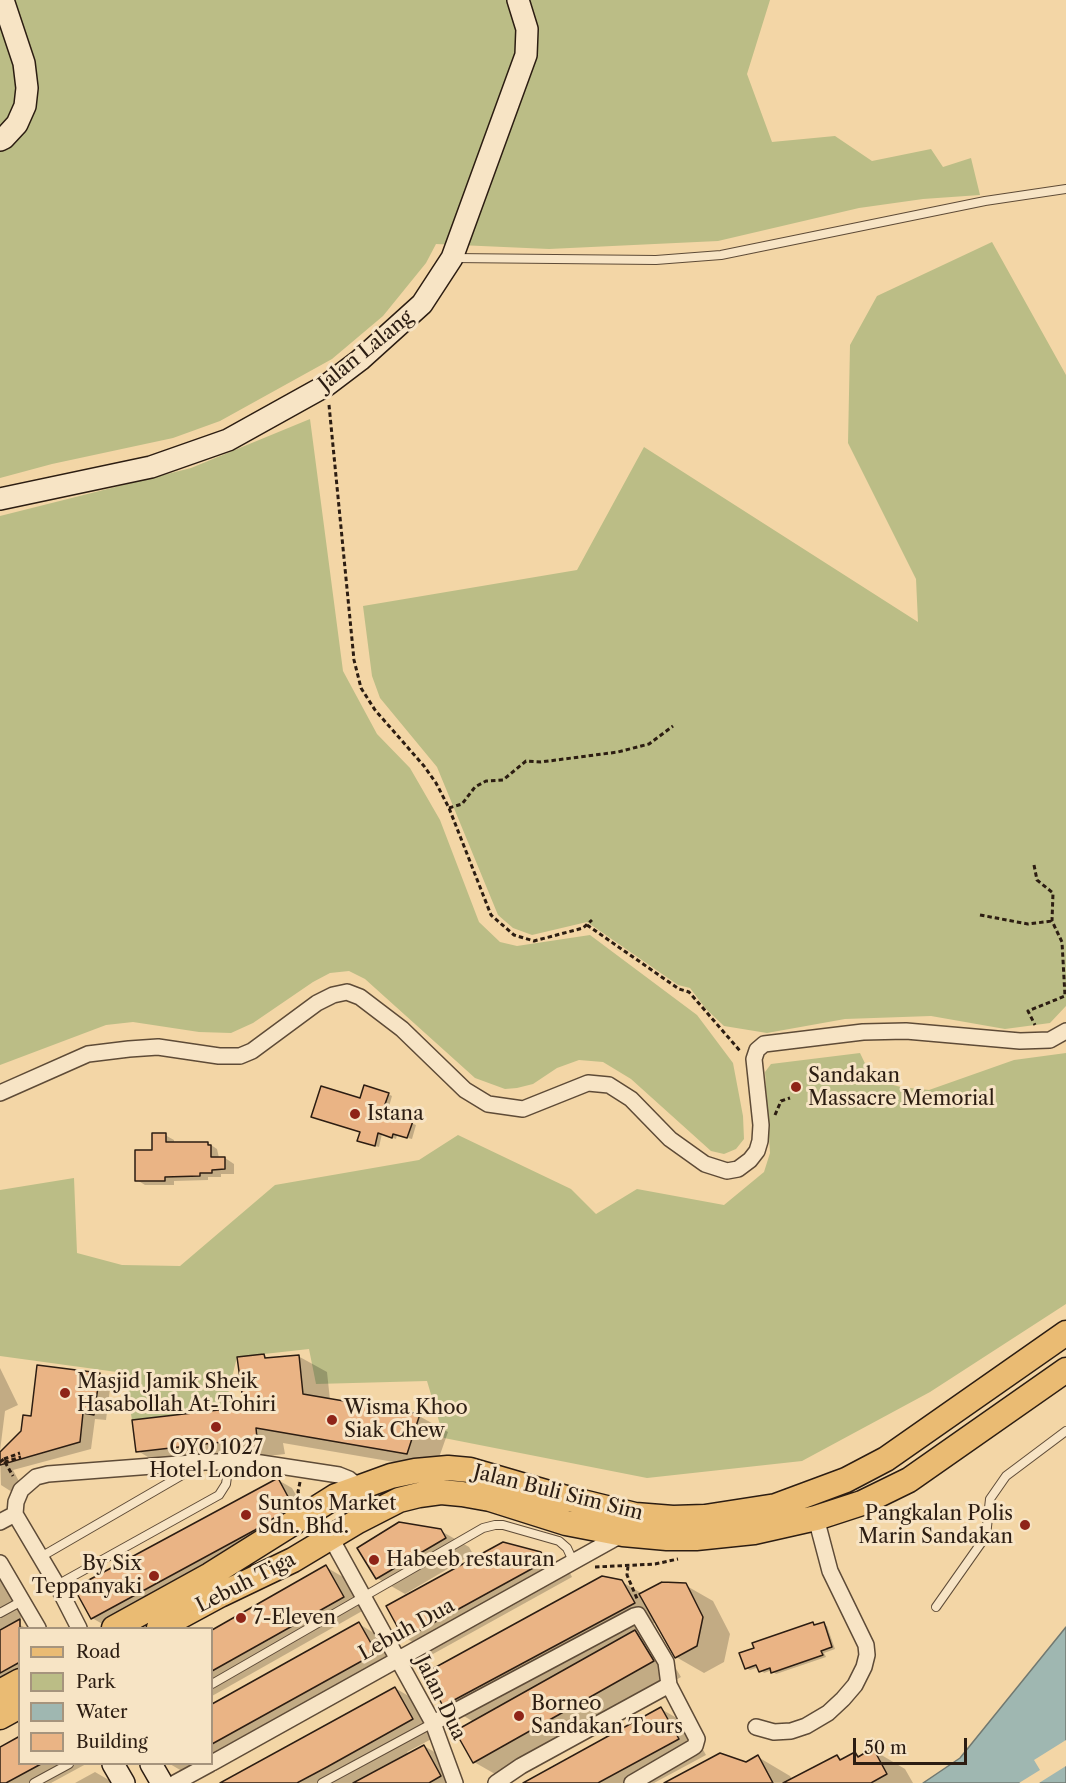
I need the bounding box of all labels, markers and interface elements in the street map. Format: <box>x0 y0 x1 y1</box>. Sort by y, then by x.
street label: Jalan Lalang <box>314 306 418 396</box>
place label: Sandakan Massacre Memorial <box>808 1064 995 1111</box>
marker: Sandakan Massacre Memorial <box>789 1080 803 1094</box>
place label: Istana <box>367 1102 424 1126</box>
marker: Istana <box>348 1107 362 1121</box>
place label: Masjid Jamik Sheik Hasabollah At-Tohiri <box>77 1370 276 1417</box>
marker: Masjid Jamik Sheik Hasabollah At-Tohiri <box>58 1386 72 1400</box>
place label: Wisma Khoo Siak Chew <box>344 1396 468 1443</box>
marker: Wisma Khoo Siak Chew <box>325 1413 339 1427</box>
marker: OYO 1027 Hotel London <box>209 1420 223 1434</box>
place label: OYO 1027 Hotel London <box>149 1436 283 1483</box>
street label: Jalan Buli Sim Sim <box>471 1460 645 1526</box>
place label: Suntos Market Sdn. Bhd. <box>258 1492 396 1539</box>
place label: Pangkalan Polis Marin Sandakan <box>858 1502 1013 1549</box>
marker: Suntos Market Sdn. Bhd. <box>239 1508 253 1522</box>
marker: Pangkalan Polis Marin Sandakan <box>1018 1518 1032 1532</box>
street label: Lebuh Tiga <box>192 1548 300 1618</box>
place label: Habeeb restauran <box>386 1548 555 1572</box>
place label: By Six Teppanyaki <box>32 1552 142 1599</box>
marker: Habeeb restauran <box>367 1553 381 1567</box>
marker: By Six Teppanyaki <box>147 1569 161 1583</box>
street label: Lebuh Dua <box>355 1594 459 1666</box>
place label: 7-Eleven <box>253 1606 336 1630</box>
marker: 7-Eleven <box>234 1611 248 1625</box>
legend <box>18 1627 213 1765</box>
text: Road <box>76 1641 121 1663</box>
street label: Jalan Dua <box>409 1652 471 1744</box>
text: Park <box>76 1671 115 1693</box>
place label: Borneo Sandakan Tours <box>531 1692 683 1739</box>
text: Water <box>76 1701 128 1723</box>
marker: Borneo Sandakan Tours <box>512 1709 526 1723</box>
scale bar <box>856 1726 970 1764</box>
text: Building <box>76 1731 148 1753</box>
text: 50 m <box>864 1737 907 1759</box>

